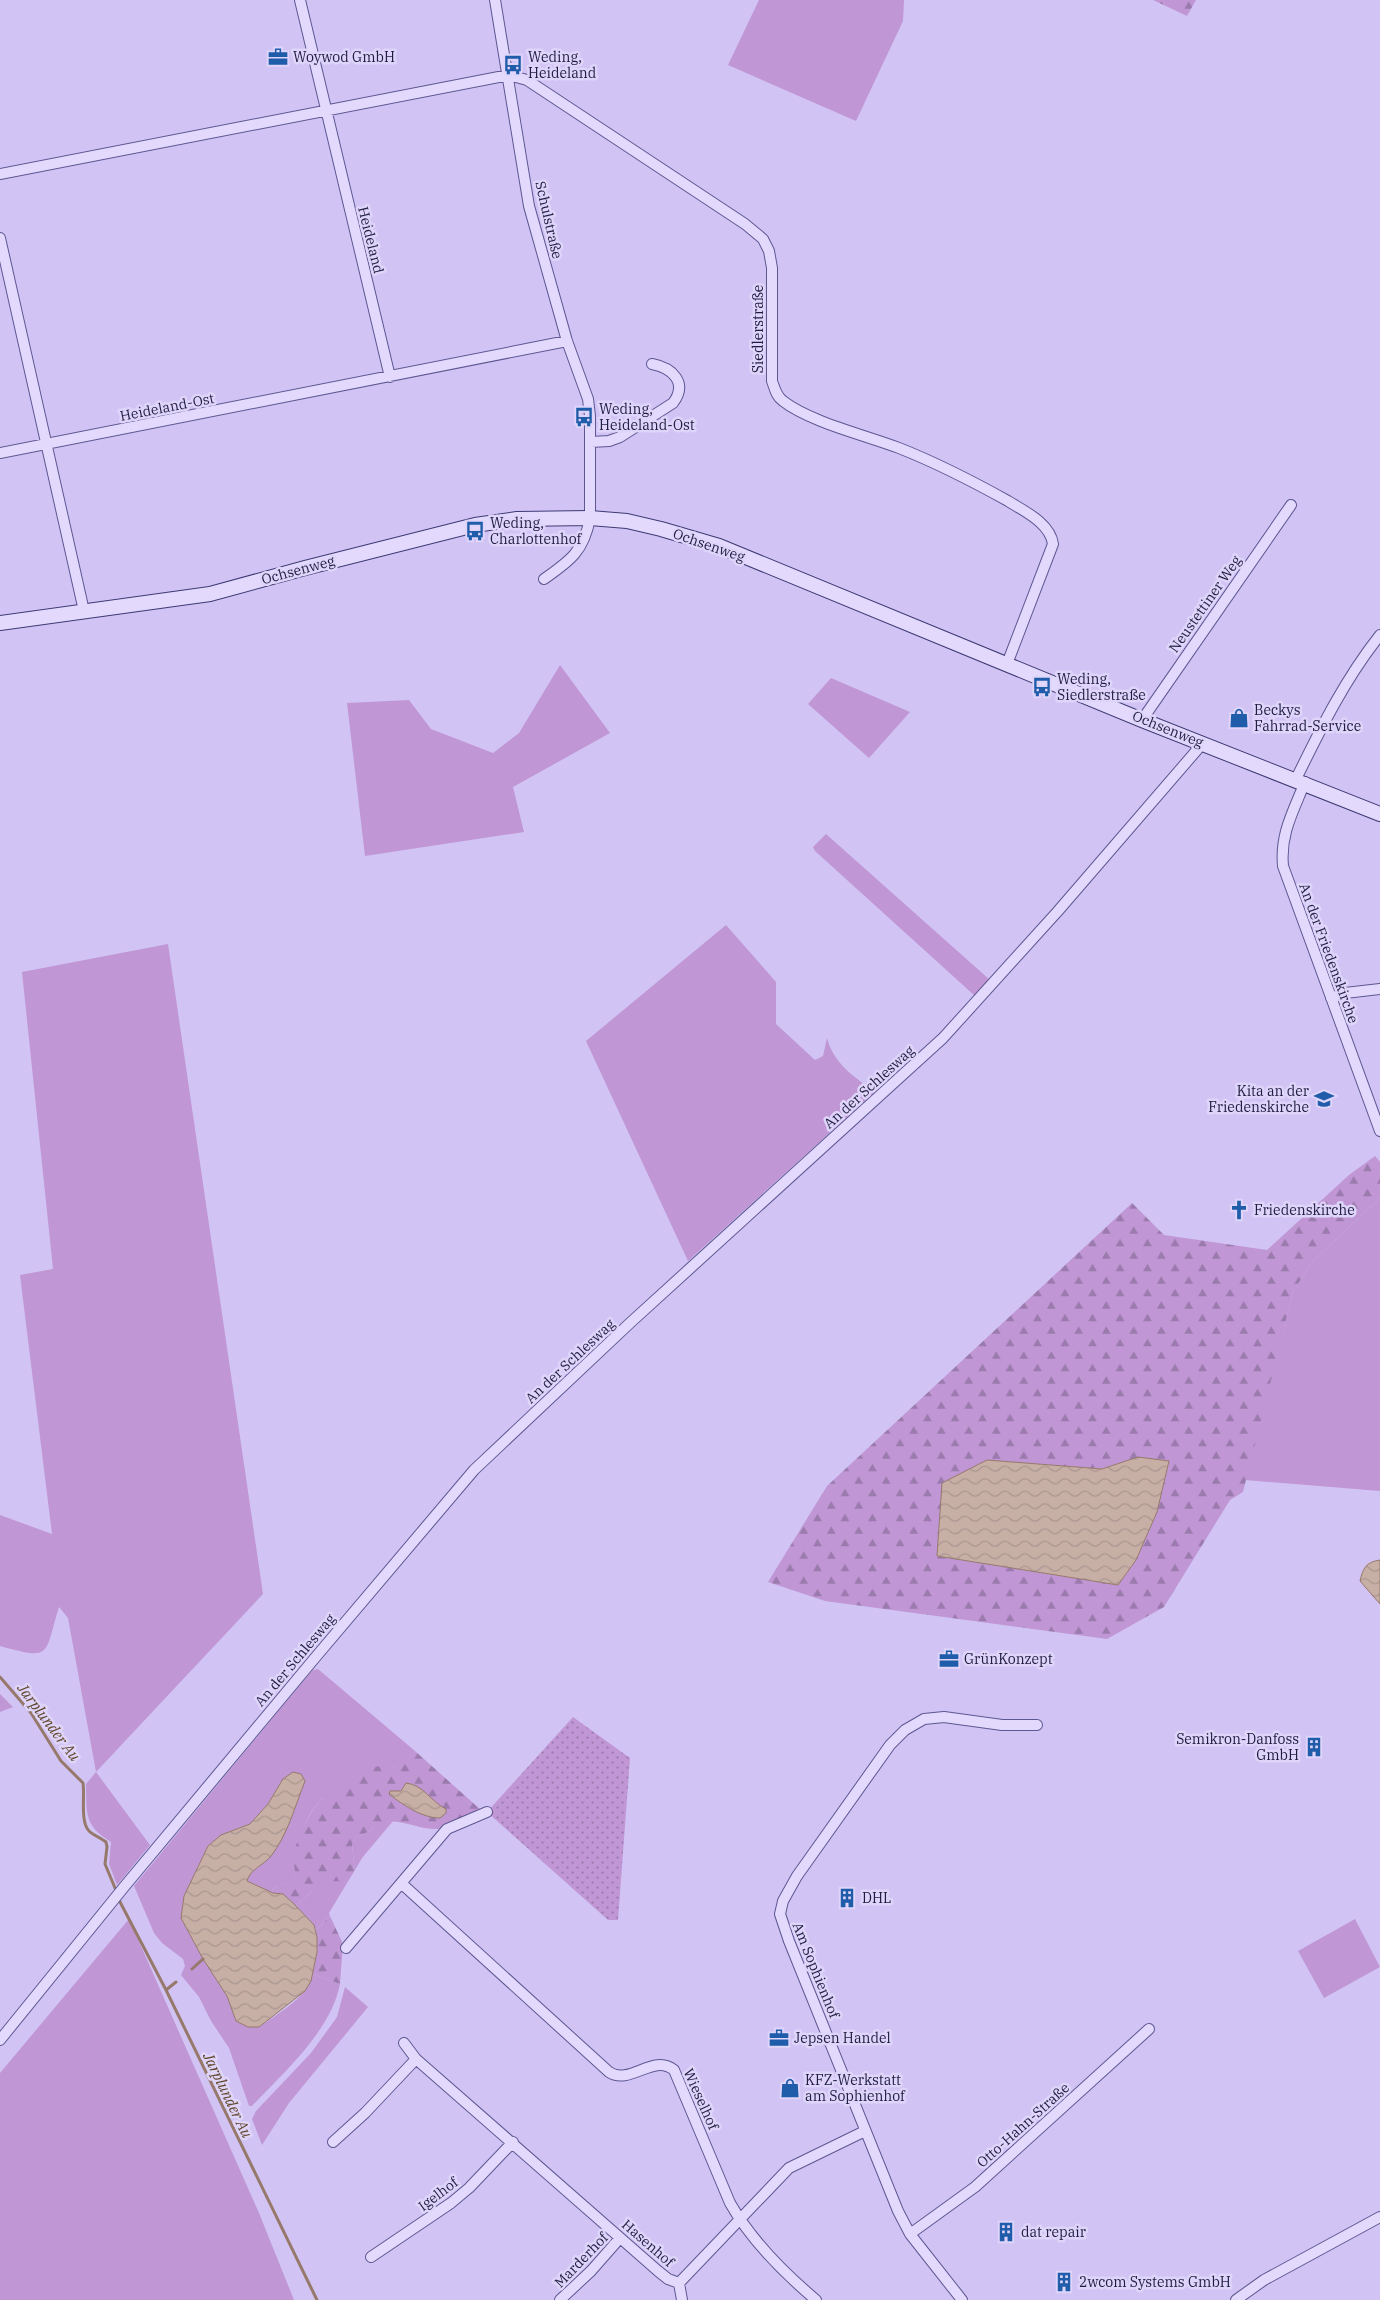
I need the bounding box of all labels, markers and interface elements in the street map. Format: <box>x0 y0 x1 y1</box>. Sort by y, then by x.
office icon: Woywod GmbH <box>267 46 289 68</box>
place label: Woywod GmbH <box>293 48 395 66</box>
place label: Weding, Heideland <box>528 48 597 82</box>
bus stop icon: Weding, Heideland <box>502 54 524 76</box>
street label: Schulstraße <box>531 179 567 261</box>
street label: Heideland <box>354 205 388 276</box>
street label: Siedlerstraße <box>749 285 767 373</box>
street label: Heideland-Ost <box>118 389 216 425</box>
place label: Weding, Heideland-Ost <box>599 400 695 434</box>
bus stop icon: Weding, Heideland-Ost <box>573 406 595 428</box>
place label: Weding, Charlottenhof <box>490 514 583 548</box>
bus stop icon: Weding, Charlottenhof <box>464 520 486 542</box>
street label: Ochsenweg <box>671 524 748 566</box>
street label: Ochsenweg <box>259 551 337 588</box>
street label: Neustettiner Weg <box>1165 552 1245 656</box>
place label: Weding, Siedlerstraße <box>1057 670 1146 704</box>
bus stop icon: Weding, Siedlerstraße <box>1031 676 1053 698</box>
place label: Beckys Fahrrad-Service <box>1254 701 1361 735</box>
street label: Ochsenweg <box>1130 707 1207 752</box>
shop icon: Beckys Fahrrad-Service <box>1228 707 1250 729</box>
street label: An der Friedenskirche <box>1295 880 1363 1026</box>
street label: An der Schleswag <box>820 1041 918 1132</box>
place label: Kita an der Friedenskirche <box>1208 1082 1310 1116</box>
school or university icon: Kita an der Friedenskirche <box>1313 1088 1335 1110</box>
church icon: Friedenskirche <box>1228 1199 1250 1221</box>
place label: Friedenskirche <box>1254 1201 1355 1219</box>
street label: An der Schleswag <box>521 1315 619 1407</box>
street label: An der Schleswag <box>251 1610 339 1710</box>
office icon: GrünKonzept <box>938 1648 960 1670</box>
place label: GrünKonzept <box>964 1650 1053 1668</box>
water label: Jarplunder Au <box>13 1678 85 1765</box>
place label: Semikron-Danfoss GmbH <box>1176 1730 1299 1764</box>
building icon: Semikron-Danfoss GmbH <box>1303 1736 1325 1758</box>
building icon: DHL <box>836 1887 858 1909</box>
place label: DHL <box>862 1889 891 1907</box>
street label: Am Sophienhof <box>789 1919 844 2022</box>
office icon: Jepsen Handel <box>768 2027 790 2049</box>
place label: Jepsen Handel <box>794 2029 891 2047</box>
water label: Jarplunder Au <box>199 2048 257 2141</box>
street label: Wieselhof <box>680 2066 723 2134</box>
place label: KFZ-Werkstatt am Sophienhof <box>805 2071 906 2105</box>
shop icon: KFZ-Werkstatt am Sophienhof <box>779 2077 801 2099</box>
street label: Otto-Hahn-Straße <box>973 2079 1073 2171</box>
street label: Igelhof <box>414 2172 463 2215</box>
street label: Hasenhof <box>618 2215 679 2271</box>
building icon: dat repair <box>995 2221 1017 2243</box>
place label: dat repair <box>1021 2223 1087 2241</box>
street label: Marderhof <box>550 2228 612 2291</box>
building icon: 2wcom Systems GmbH <box>1053 2271 1075 2293</box>
place label: 2wcom Systems GmbH <box>1079 2273 1231 2291</box>

